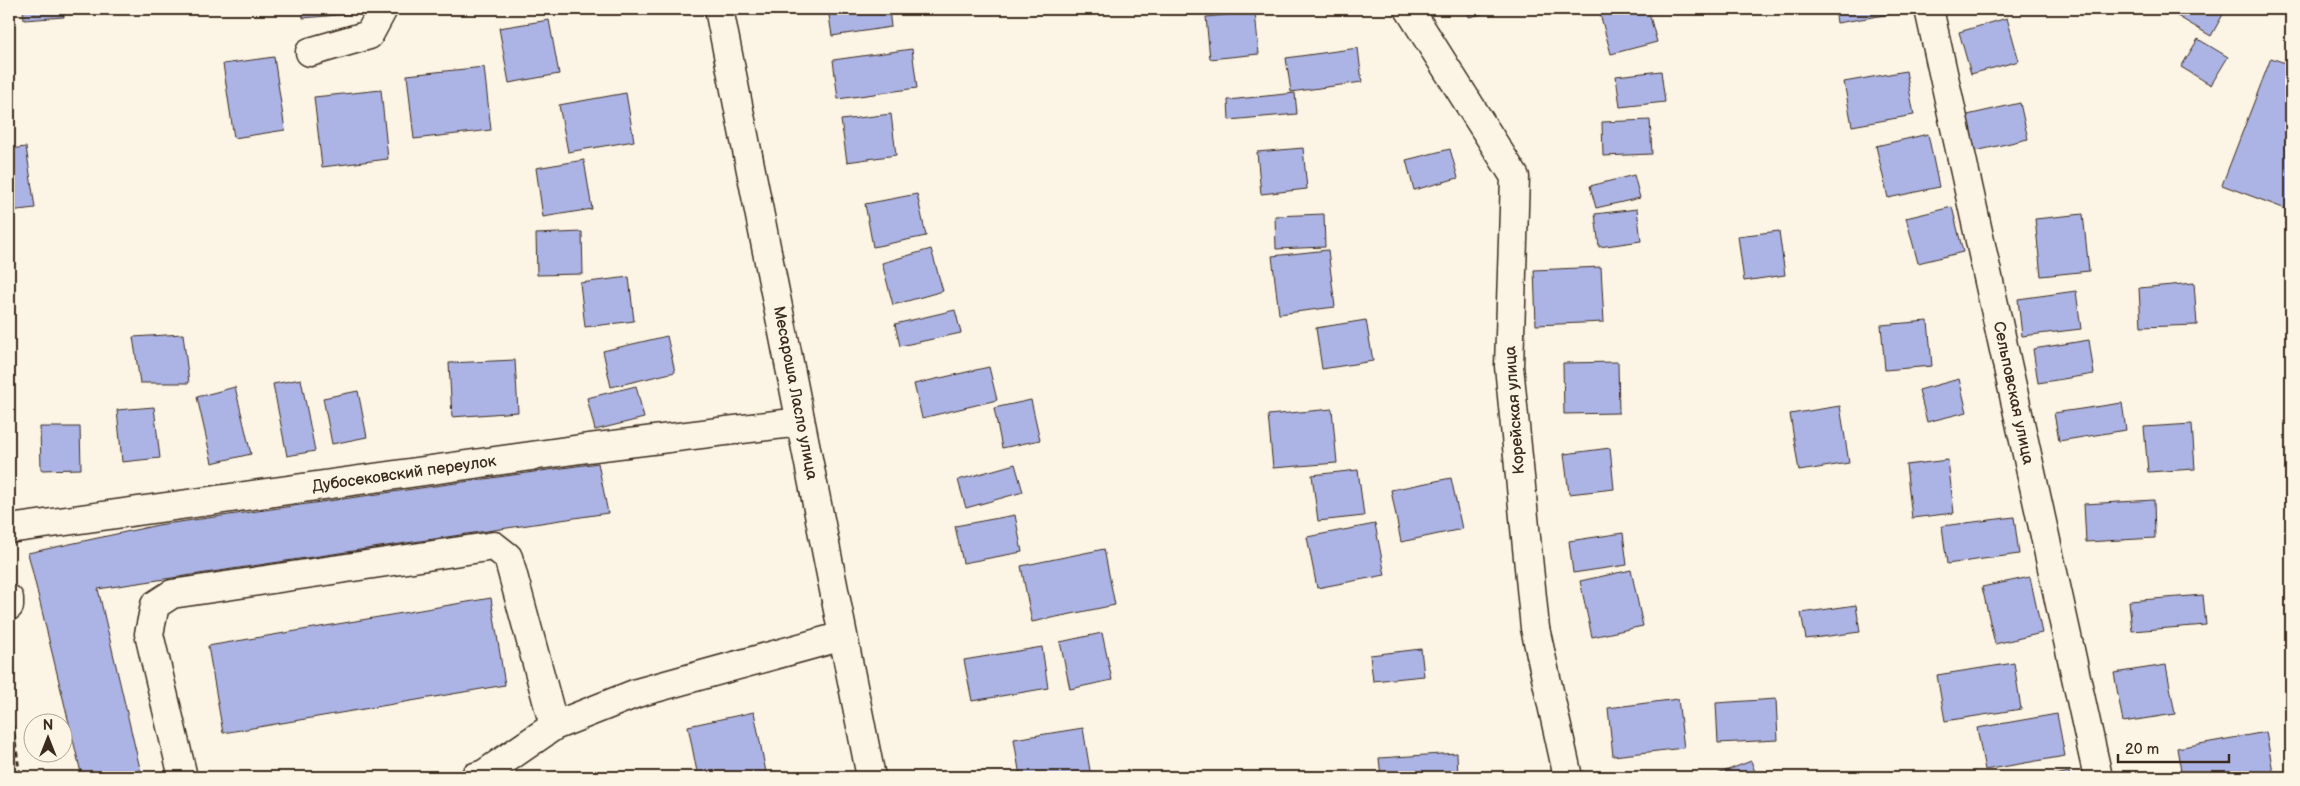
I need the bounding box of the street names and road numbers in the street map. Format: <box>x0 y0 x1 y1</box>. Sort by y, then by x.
street label: Месароша Ласло улица <box>769 305 821 482</box>
street label: Сельповская улица <box>1989 320 2038 467</box>
street label: Корейская улица <box>1501 345 1529 475</box>
street label: Дубосековский переулок <box>311 452 498 496</box>

